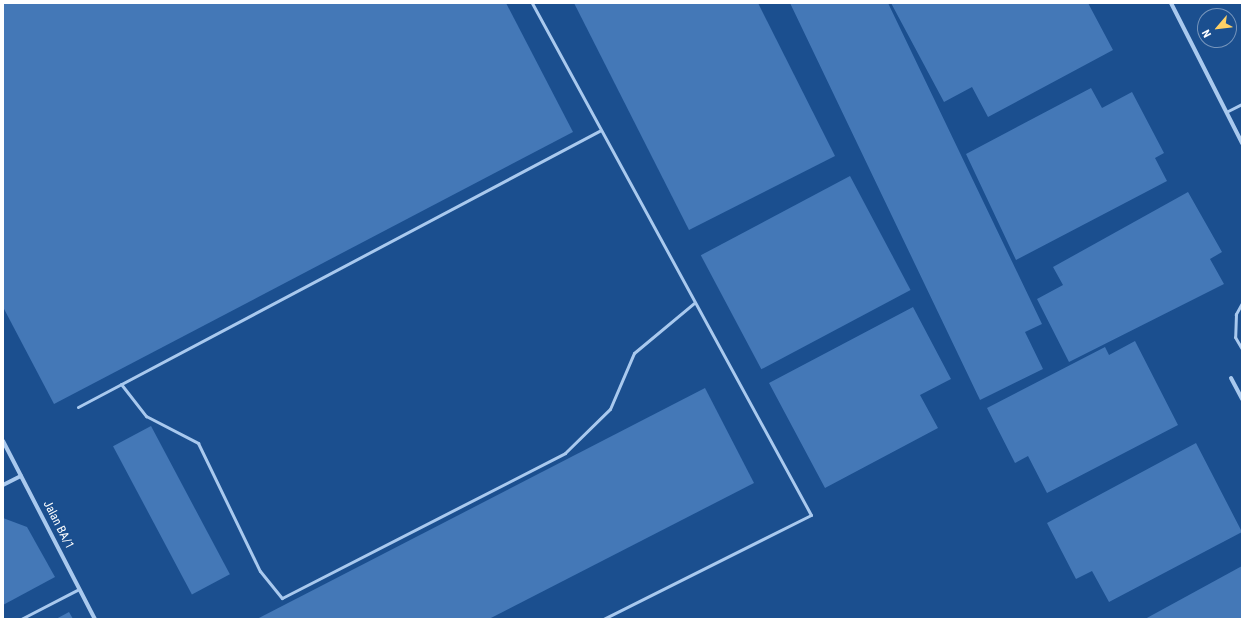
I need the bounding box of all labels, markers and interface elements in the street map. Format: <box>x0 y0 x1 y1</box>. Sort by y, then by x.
north arrow <box>1197 8 1237 48</box>
text: N <box>1200 27 1214 39</box>
street label: Jalan BA/1 <box>40 498 76 552</box>

